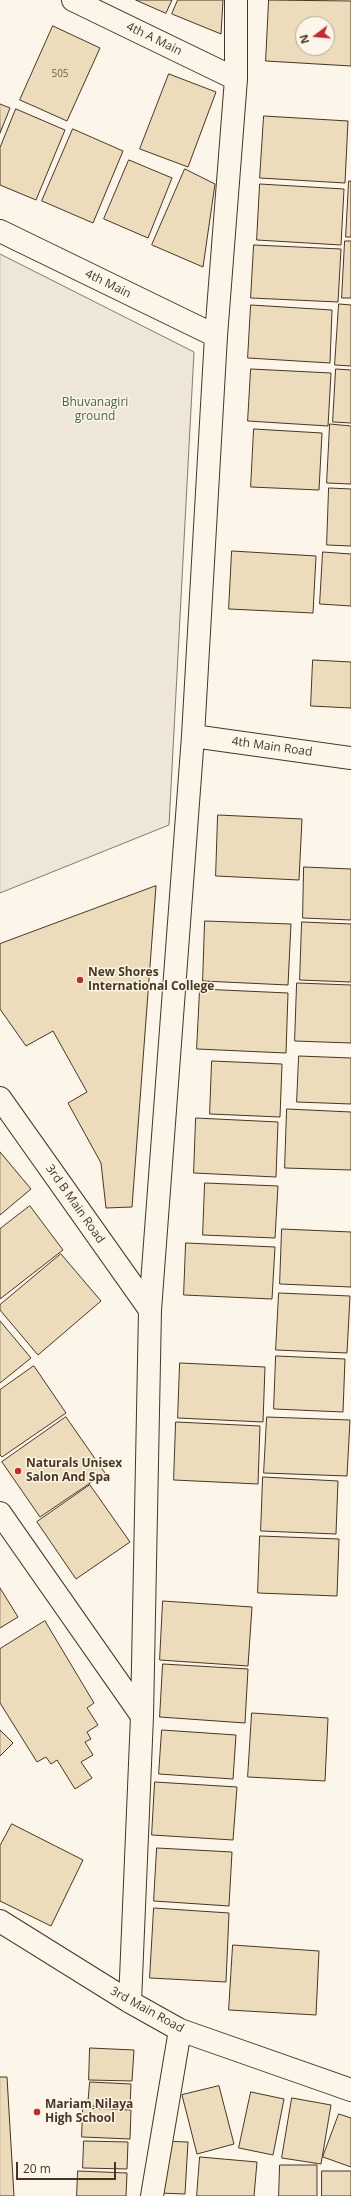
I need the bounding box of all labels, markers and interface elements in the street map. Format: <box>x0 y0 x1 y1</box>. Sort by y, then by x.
north arrow <box>295 16 335 56</box>
street label: 4th A Main <box>124 19 184 59</box>
text: N <box>296 33 312 46</box>
house number: 505 <box>51 68 69 80</box>
street label: 4th Main <box>83 267 133 301</box>
park label: Bhuvanagiri ground <box>62 396 128 424</box>
street label: 4th Main Road <box>231 734 313 760</box>
place label: New Shores International College <box>88 966 214 994</box>
marker: New Shores International College <box>75 975 85 985</box>
street label: 3rd B Main Road <box>43 1162 107 1246</box>
place label: Naturals Unisex Salon And Spa <box>26 1457 122 1485</box>
marker: Naturals Unisex Salon And Spa <box>13 1466 23 1476</box>
street label: 3rd Main Road <box>108 1984 186 2036</box>
place label: Mariam Nilaya High School <box>45 2098 133 2126</box>
marker: Mariam Nilaya High School <box>32 2107 42 2117</box>
scale bar <box>18 2154 118 2180</box>
text: 20 m <box>23 2160 51 2177</box>

